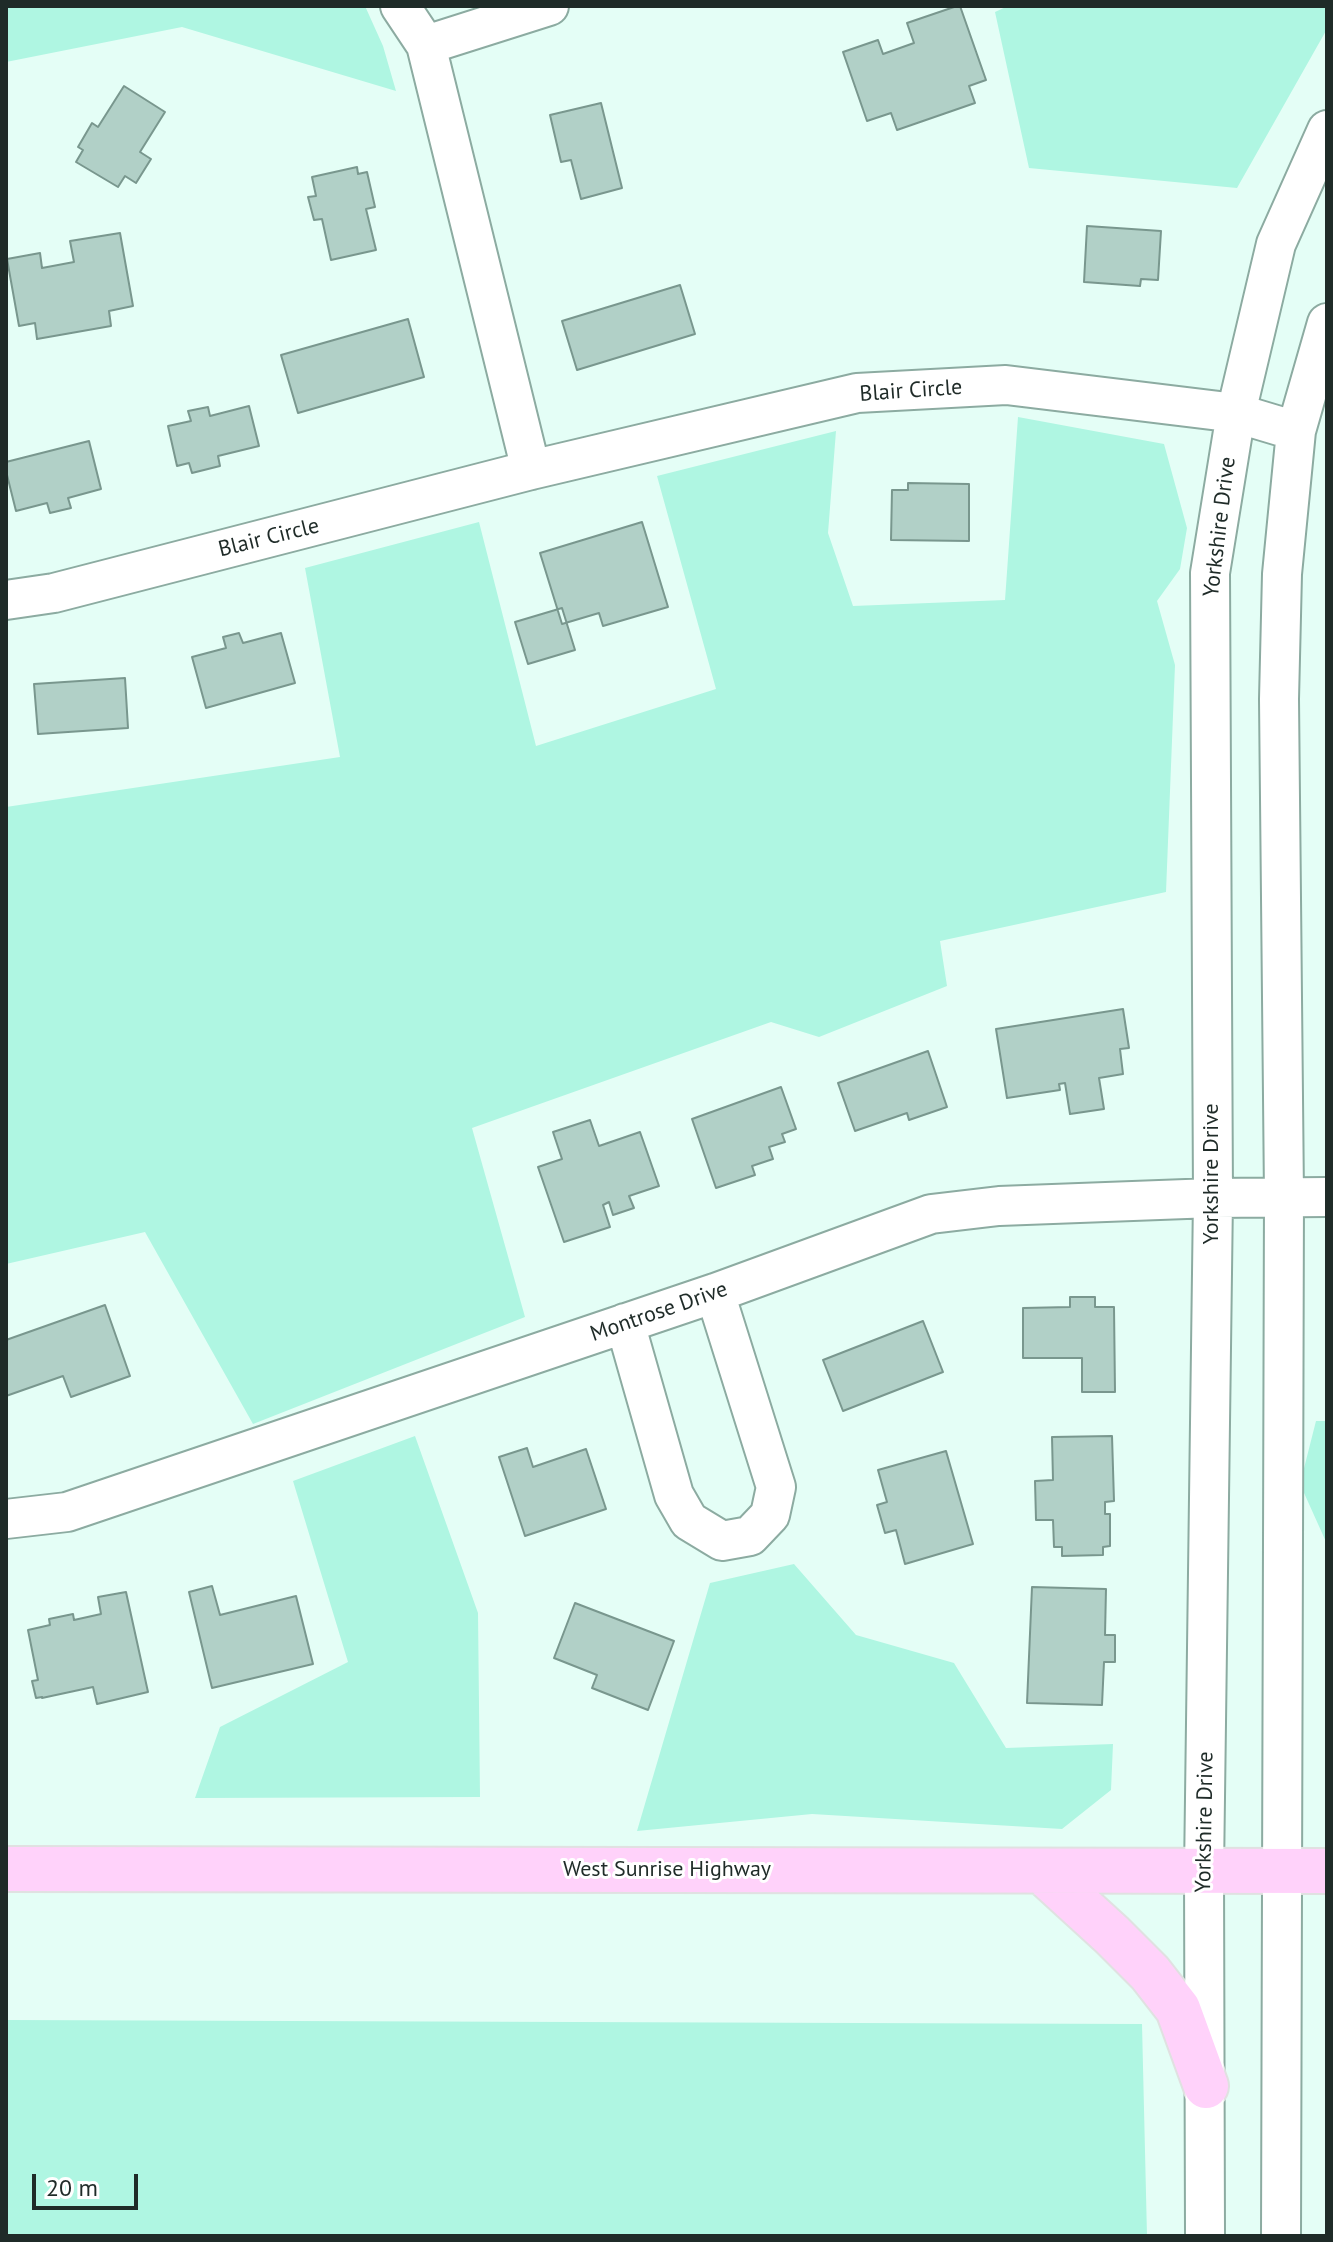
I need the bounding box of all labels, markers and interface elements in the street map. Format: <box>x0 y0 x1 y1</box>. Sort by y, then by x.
street label: Blair Circle <box>859 374 963 408</box>
street label: Yorkshire Drive <box>1198 455 1242 599</box>
street label: Blair Circle <box>216 513 322 563</box>
street label: Yorkshire Drive <box>1199 1103 1225 1245</box>
street label: Montrose Drive <box>587 1276 731 1348</box>
street label: Yorkshire Drive <box>1191 1751 1219 1893</box>
street label: West Sunrise Highway <box>563 1857 771 1883</box>
scale bar <box>36 2158 142 2208</box>
text: 20 m <box>46 2172 98 2203</box>

